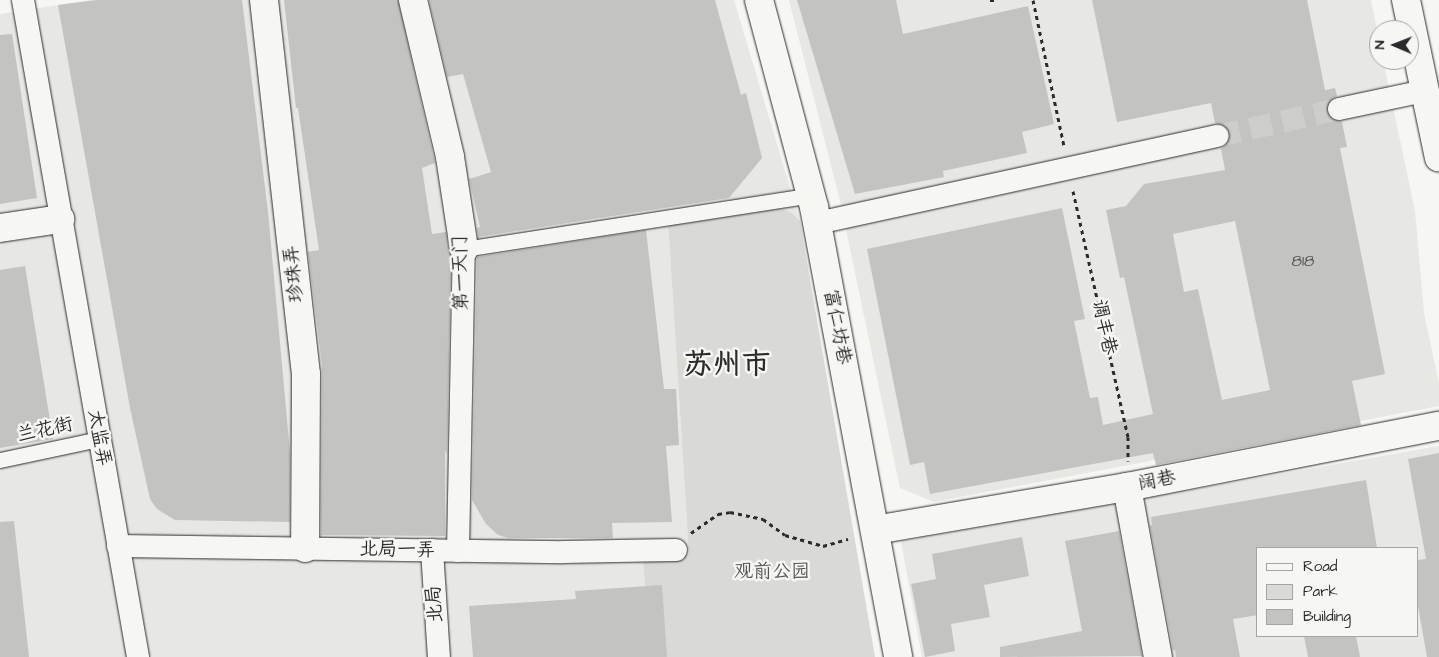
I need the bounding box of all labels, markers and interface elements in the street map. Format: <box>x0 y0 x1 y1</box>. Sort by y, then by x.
north arrow <box>1369 20 1419 70</box>
text: N <box>1370 40 1390 49</box>
street label: 第一天门 <box>449 235 473 311</box>
street label: 珍珠弄 <box>280 244 308 304</box>
house number: 818 <box>1292 251 1314 271</box>
street label: 富仁坊巷 <box>819 288 855 366</box>
street label: 调丰巷 <box>1087 297 1121 357</box>
district label: 苏州市 <box>684 348 770 382</box>
street label: 太监弄 <box>83 408 115 468</box>
street label: 兰花街 <box>15 413 75 447</box>
street label: 阔巷 <box>1136 466 1178 496</box>
street label: 北局一弄 <box>359 538 435 562</box>
legend <box>1256 547 1419 637</box>
text: Road <box>1303 556 1337 577</box>
park label: 观前公园 <box>734 561 810 583</box>
text: Park <box>1303 581 1338 602</box>
street label: 北局 <box>422 584 448 624</box>
text: Building <box>1303 606 1351 627</box>

